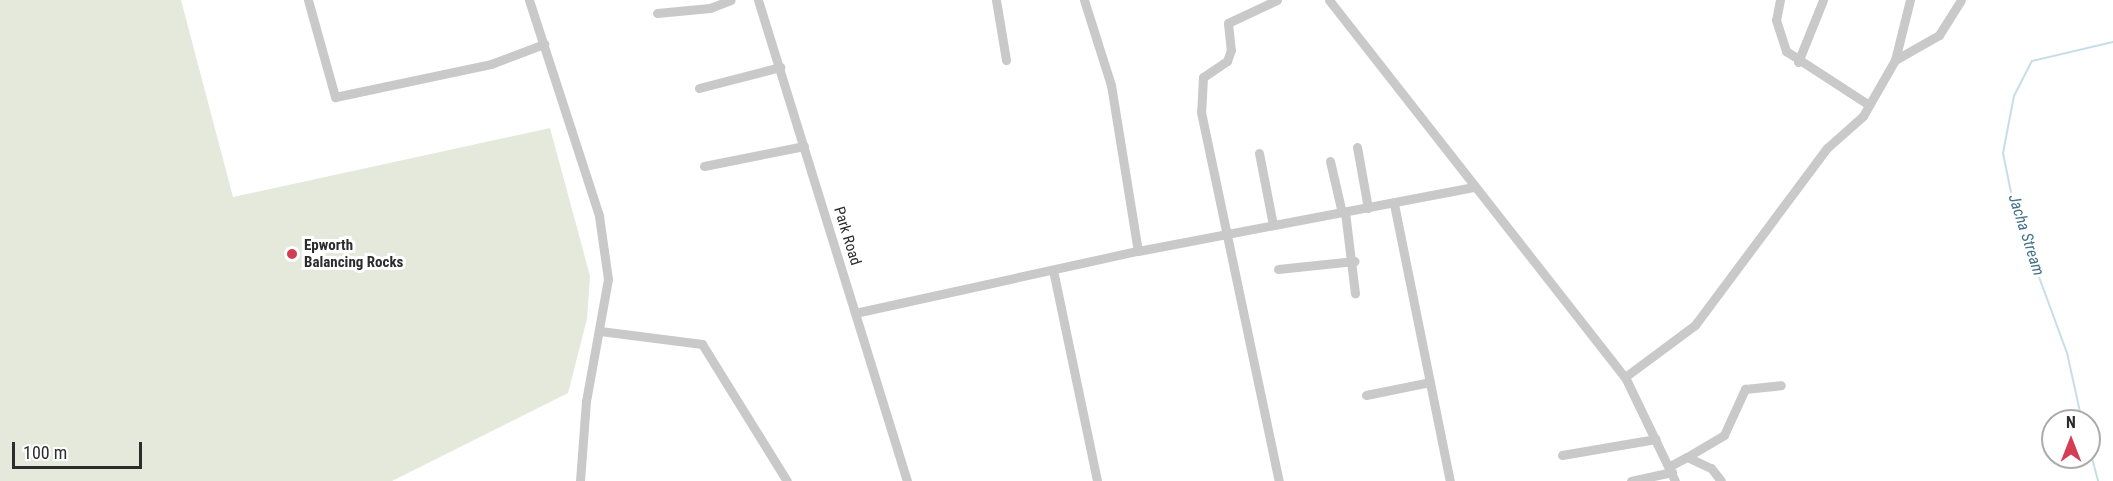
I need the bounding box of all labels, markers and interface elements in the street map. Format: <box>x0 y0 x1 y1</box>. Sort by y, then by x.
water label: Jacha Stream <box>2004 192 2048 278</box>
street label: Park Road <box>830 205 864 267</box>
place label: Epworth Balancing Rocks <box>304 236 403 271</box>
marker: Epworth Balancing Rocks <box>285 247 299 261</box>
north arrow <box>2041 409 2101 469</box>
text: N <box>2066 413 2076 432</box>
scale bar <box>15 430 146 468</box>
text: 100 m <box>23 442 67 463</box>

